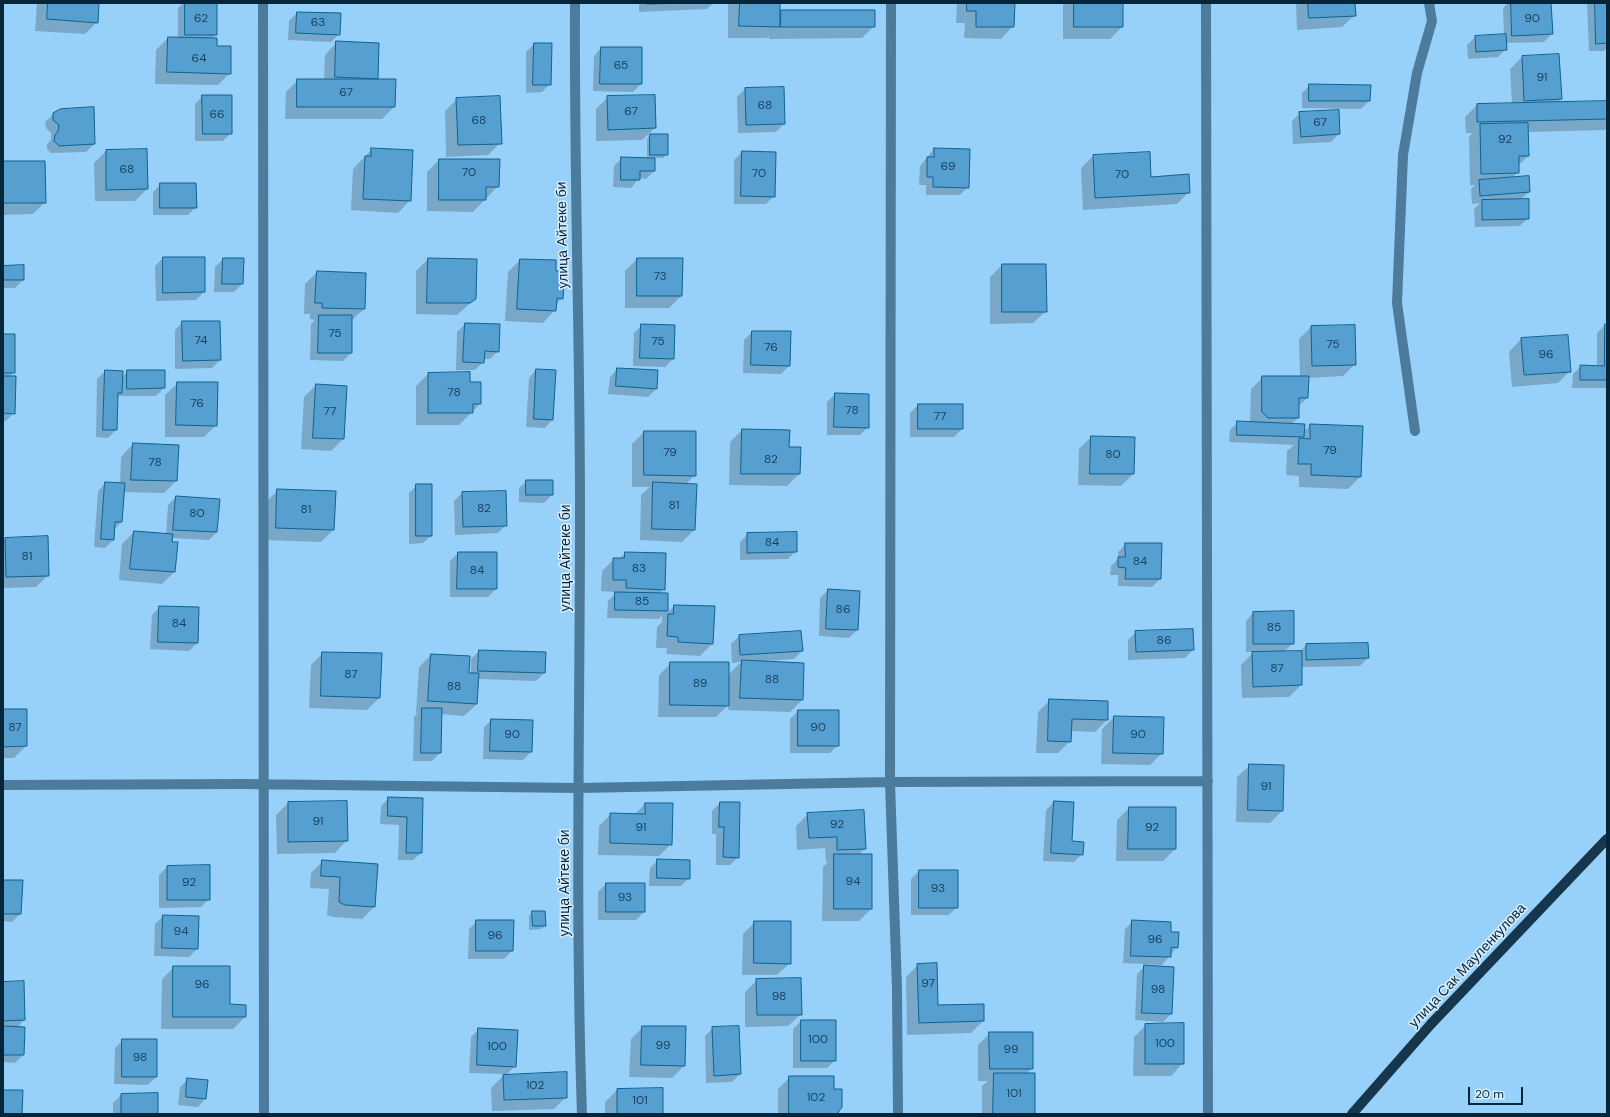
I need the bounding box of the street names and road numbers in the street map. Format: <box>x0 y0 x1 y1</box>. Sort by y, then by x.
street label: улица Айтеке би <box>554 181 572 289</box>
street label: улица Айтеке би <box>558 504 574 612</box>
street label: улица Айтеке би <box>557 829 573 937</box>
street label: улица Сак Мауленкулова <box>1406 900 1530 1032</box>

